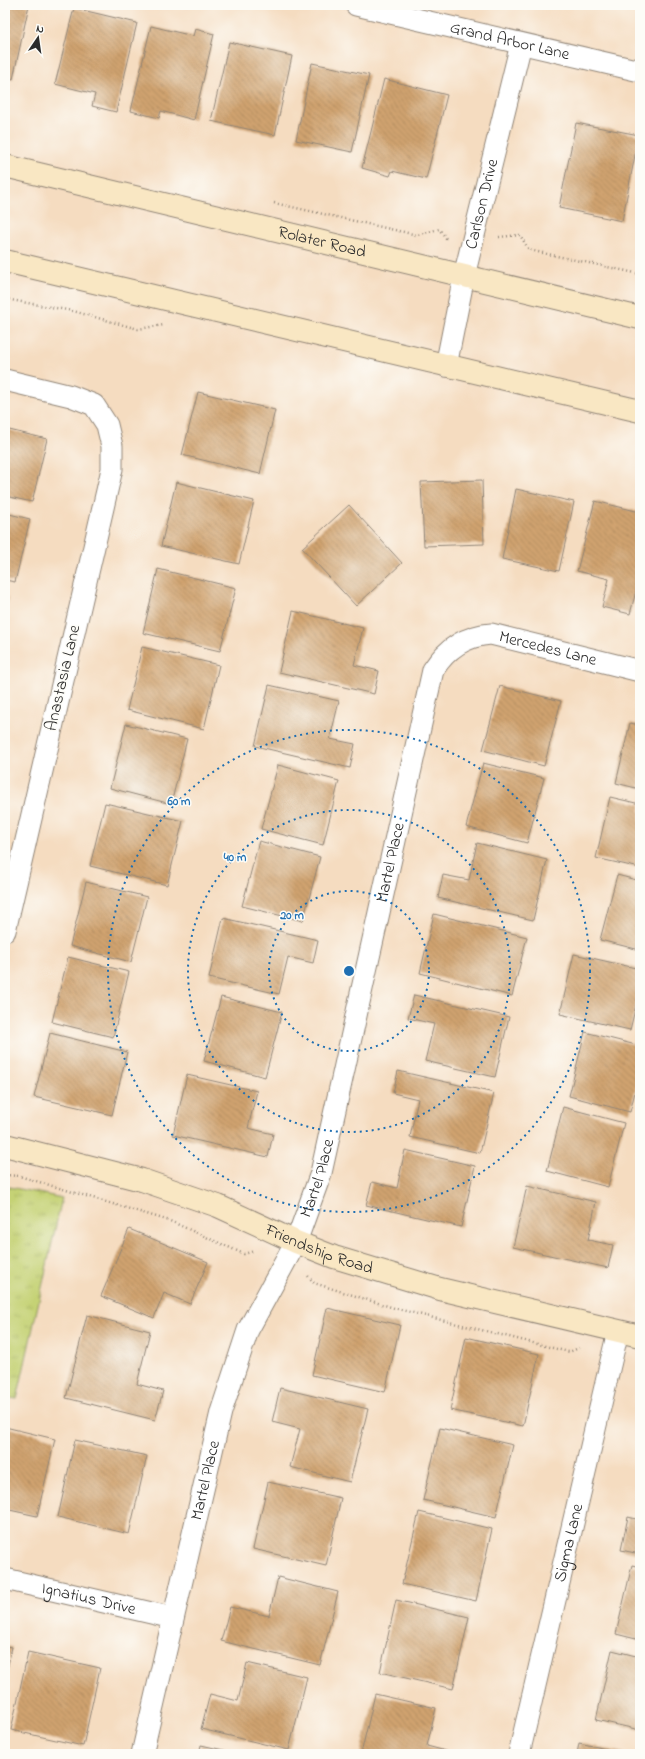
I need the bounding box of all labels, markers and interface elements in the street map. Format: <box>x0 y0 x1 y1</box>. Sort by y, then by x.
street label: Grand Arbor Lane <box>448 15 572 67</box>
north arrow <box>18 18 58 58</box>
text: N <box>35 21 45 38</box>
street label: Carlson Drive <box>459 156 505 252</box>
street label: Rolater Road <box>276 219 369 265</box>
street label: Anastasia Lane <box>39 622 87 734</box>
street label: Mercedes Lane <box>496 624 600 672</box>
text: 60 m <box>167 793 191 811</box>
street label: Martel Place <box>369 820 411 905</box>
text: 40 m <box>223 849 247 867</box>
text: 20 m <box>279 907 304 925</box>
centre of rings <box>342 964 356 978</box>
street label: Martel Place <box>293 1136 341 1221</box>
street label: Friendship Road <box>260 1217 377 1281</box>
street label: Martel Place <box>184 1437 227 1523</box>
street label: Sigma Lane <box>547 1501 590 1584</box>
street label: Ignatius Drive <box>39 1575 139 1622</box>

